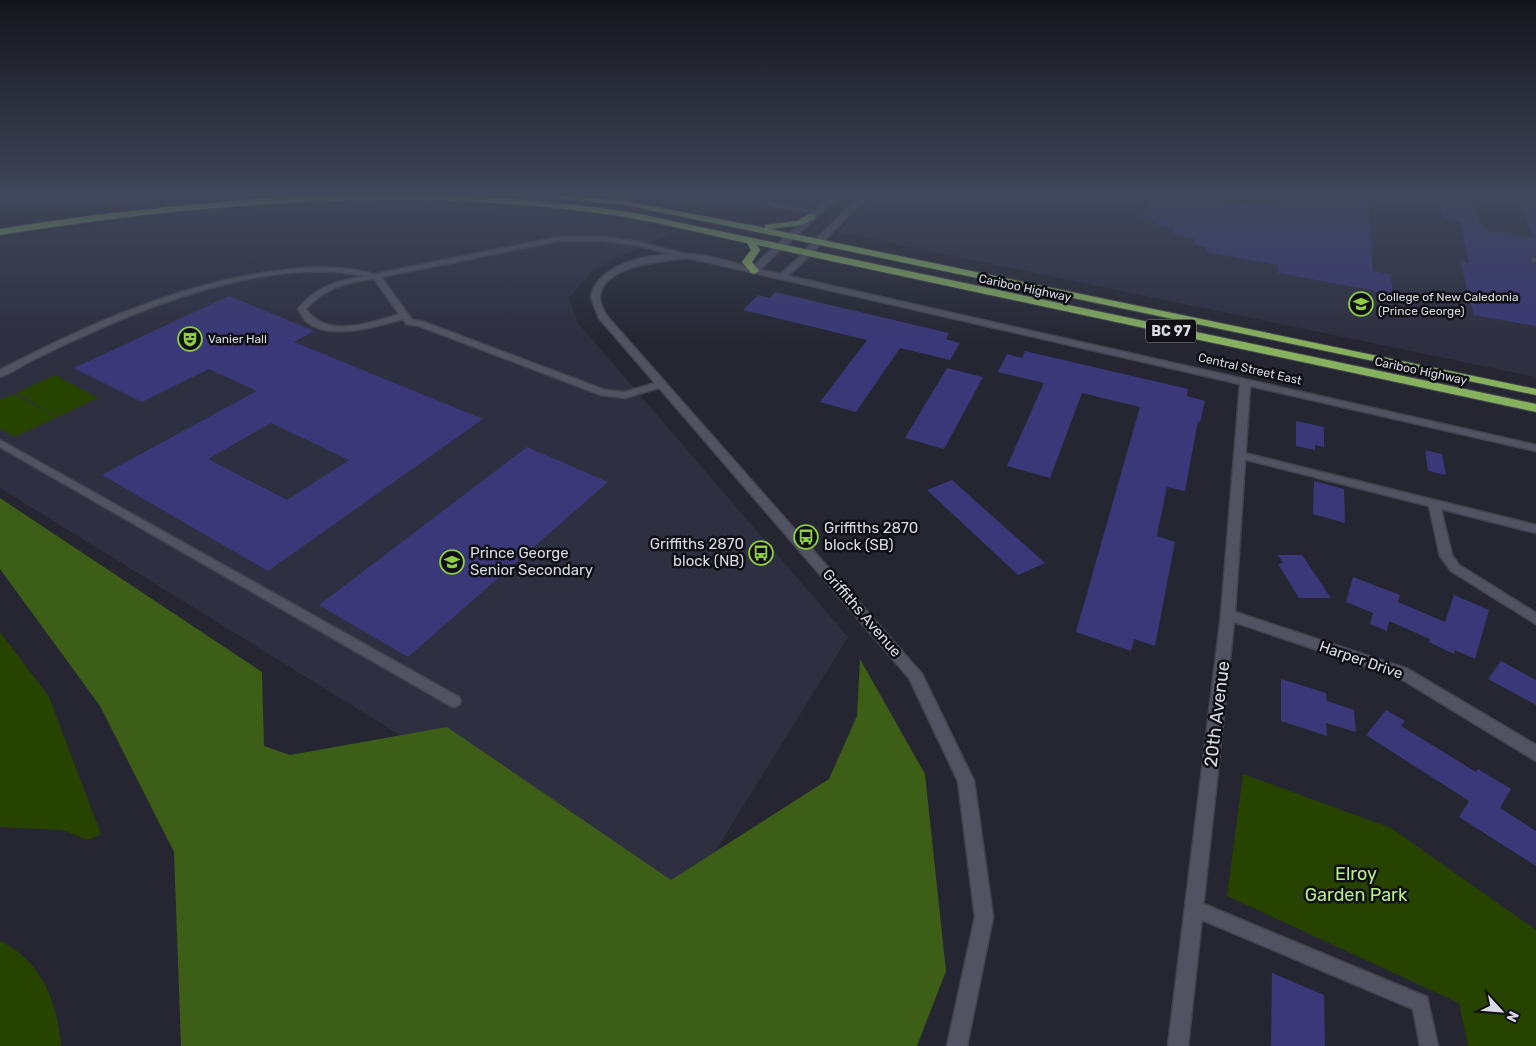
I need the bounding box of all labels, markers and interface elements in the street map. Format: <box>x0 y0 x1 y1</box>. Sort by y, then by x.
street label: Cariboo Highway <box>977 271 1073 305</box>
place label: College of New Caledonia (Prince George) <box>1378 290 1519 318</box>
school or university icon: College of New Caledonia (Prince George) <box>1348 291 1374 317</box>
road number: BC 97 <box>1146 320 1196 342</box>
theatre icon: Vanier Hall <box>177 326 203 352</box>
place label: Vanier Hall <box>208 332 267 346</box>
street label: Central Street East <box>1197 350 1303 388</box>
street label: Cariboo Highway <box>1373 354 1469 388</box>
place label: Griffiths 2870 block (SB) <box>824 519 918 554</box>
bus stop icon: Griffiths 2870 block (SB) <box>793 524 819 550</box>
place label: Griffiths 2870 block (NB) <box>650 535 744 570</box>
bus stop icon: Griffiths 2870 block (NB) <box>748 540 774 566</box>
place label: Prince George Senior Secondary <box>470 544 593 579</box>
school or university icon: Prince George Senior Secondary <box>439 549 465 575</box>
street label: Griffiths Avenue <box>819 565 905 661</box>
street label: Harper Drive <box>1317 637 1405 683</box>
street label: 20th Avenue <box>1200 660 1234 768</box>
park label: Elroy Garden Park <box>1305 863 1408 906</box>
north arrow <box>1476 986 1526 1036</box>
text: N <box>1502 1008 1522 1025</box>

